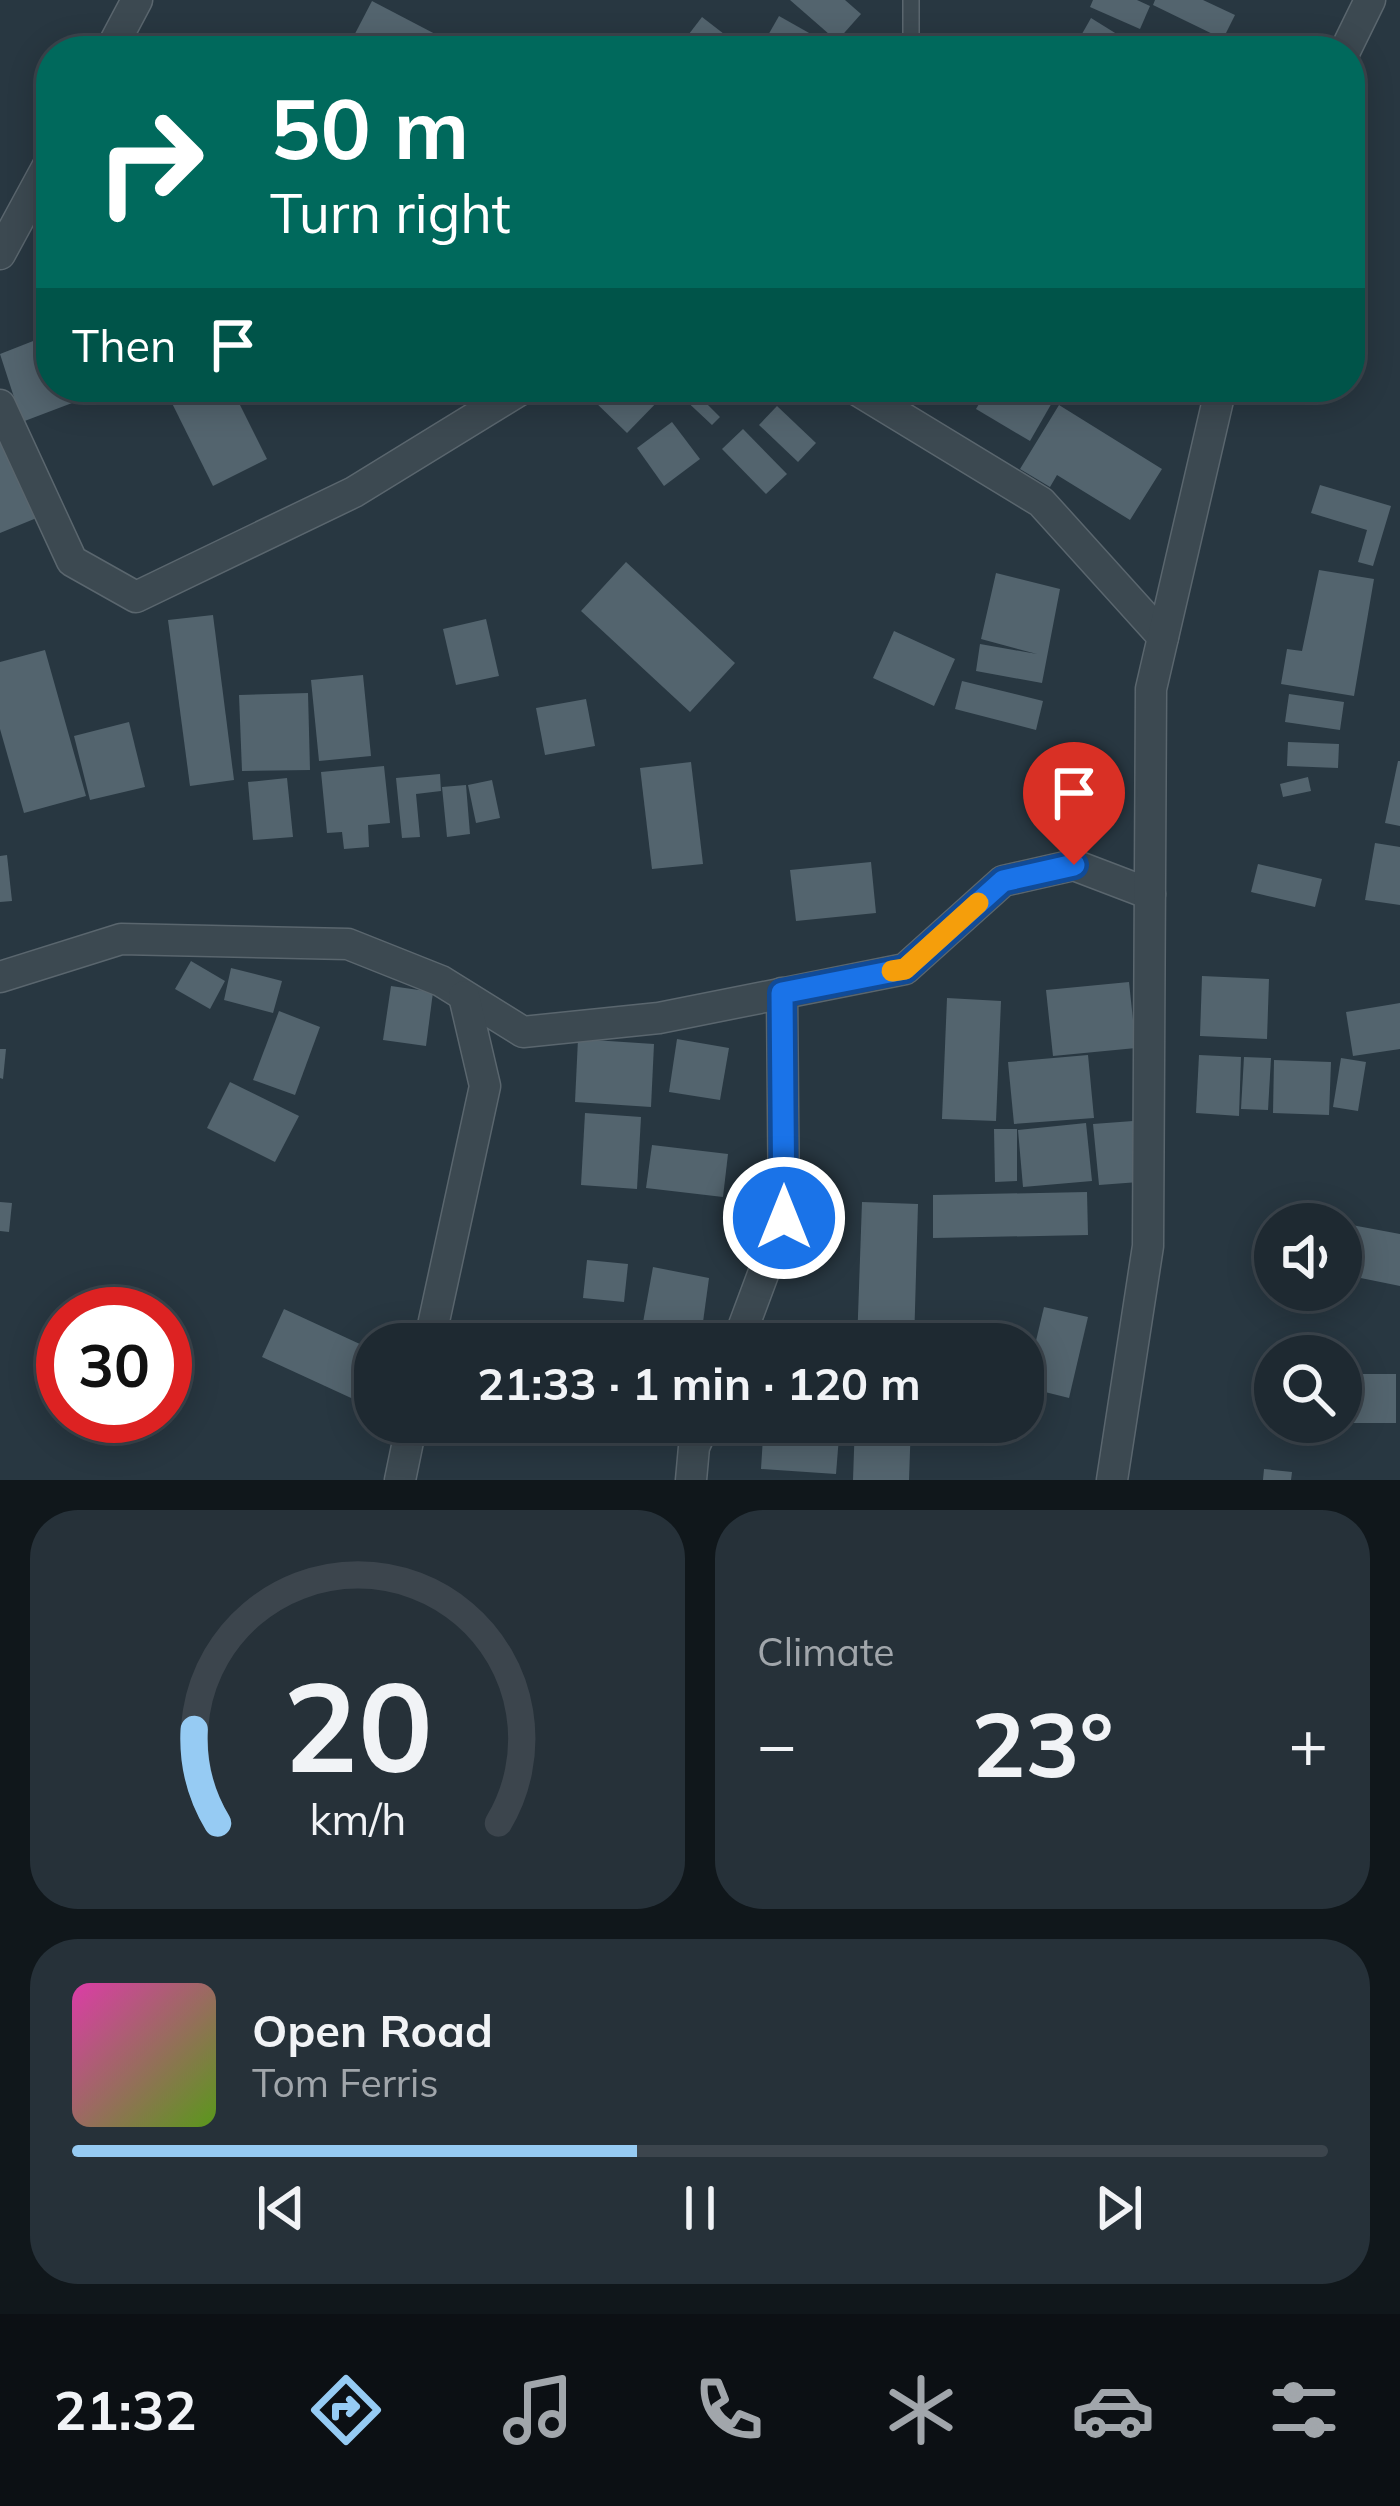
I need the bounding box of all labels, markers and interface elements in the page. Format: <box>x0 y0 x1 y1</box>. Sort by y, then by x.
text: 50 m <box>270 75 469 180</box>
icon: right <box>72 84 228 240</box>
text: Turn right <box>270 179 511 247</box>
icon: arrive <box>200 312 266 378</box>
text: Then <box>72 317 176 373</box>
pin <box>1023 742 1125 865</box>
icon: arrive <box>1041 760 1107 826</box>
position arrow <box>721 1155 847 1281</box>
map controls <box>1254 1203 1362 1443</box>
button: sound <box>1254 1203 1362 1311</box>
speed limit sign: 30 <box>36 1287 192 1443</box>
button: search <box>1254 1335 1362 1443</box>
text: 21:33 · 1 min · 120 m <box>477 1355 921 1411</box>
text: Climate <box>757 1627 895 1676</box>
text: 20 <box>283 1647 432 1803</box>
text: 23° <box>971 1687 1114 1800</box>
text: − <box>757 1702 797 1785</box>
text: + <box>1288 1702 1328 1785</box>
text: km/h <box>309 1791 406 1845</box>
text: Open Road <box>252 2002 493 2058</box>
text: Tom Ferris <box>252 2058 439 2107</box>
icon: previous <box>248 2175 314 2241</box>
icon: pause <box>667 2175 733 2241</box>
icon: next <box>1086 2175 1152 2241</box>
icon: directions <box>304 2368 388 2452</box>
icon: music <box>496 2368 580 2452</box>
icon: phone <box>687 2368 771 2452</box>
icon: climate <box>879 2368 963 2452</box>
icon: car <box>1071 2368 1155 2452</box>
icon: filters <box>1262 2368 1346 2452</box>
text: 21:32 <box>54 2376 197 2444</box>

